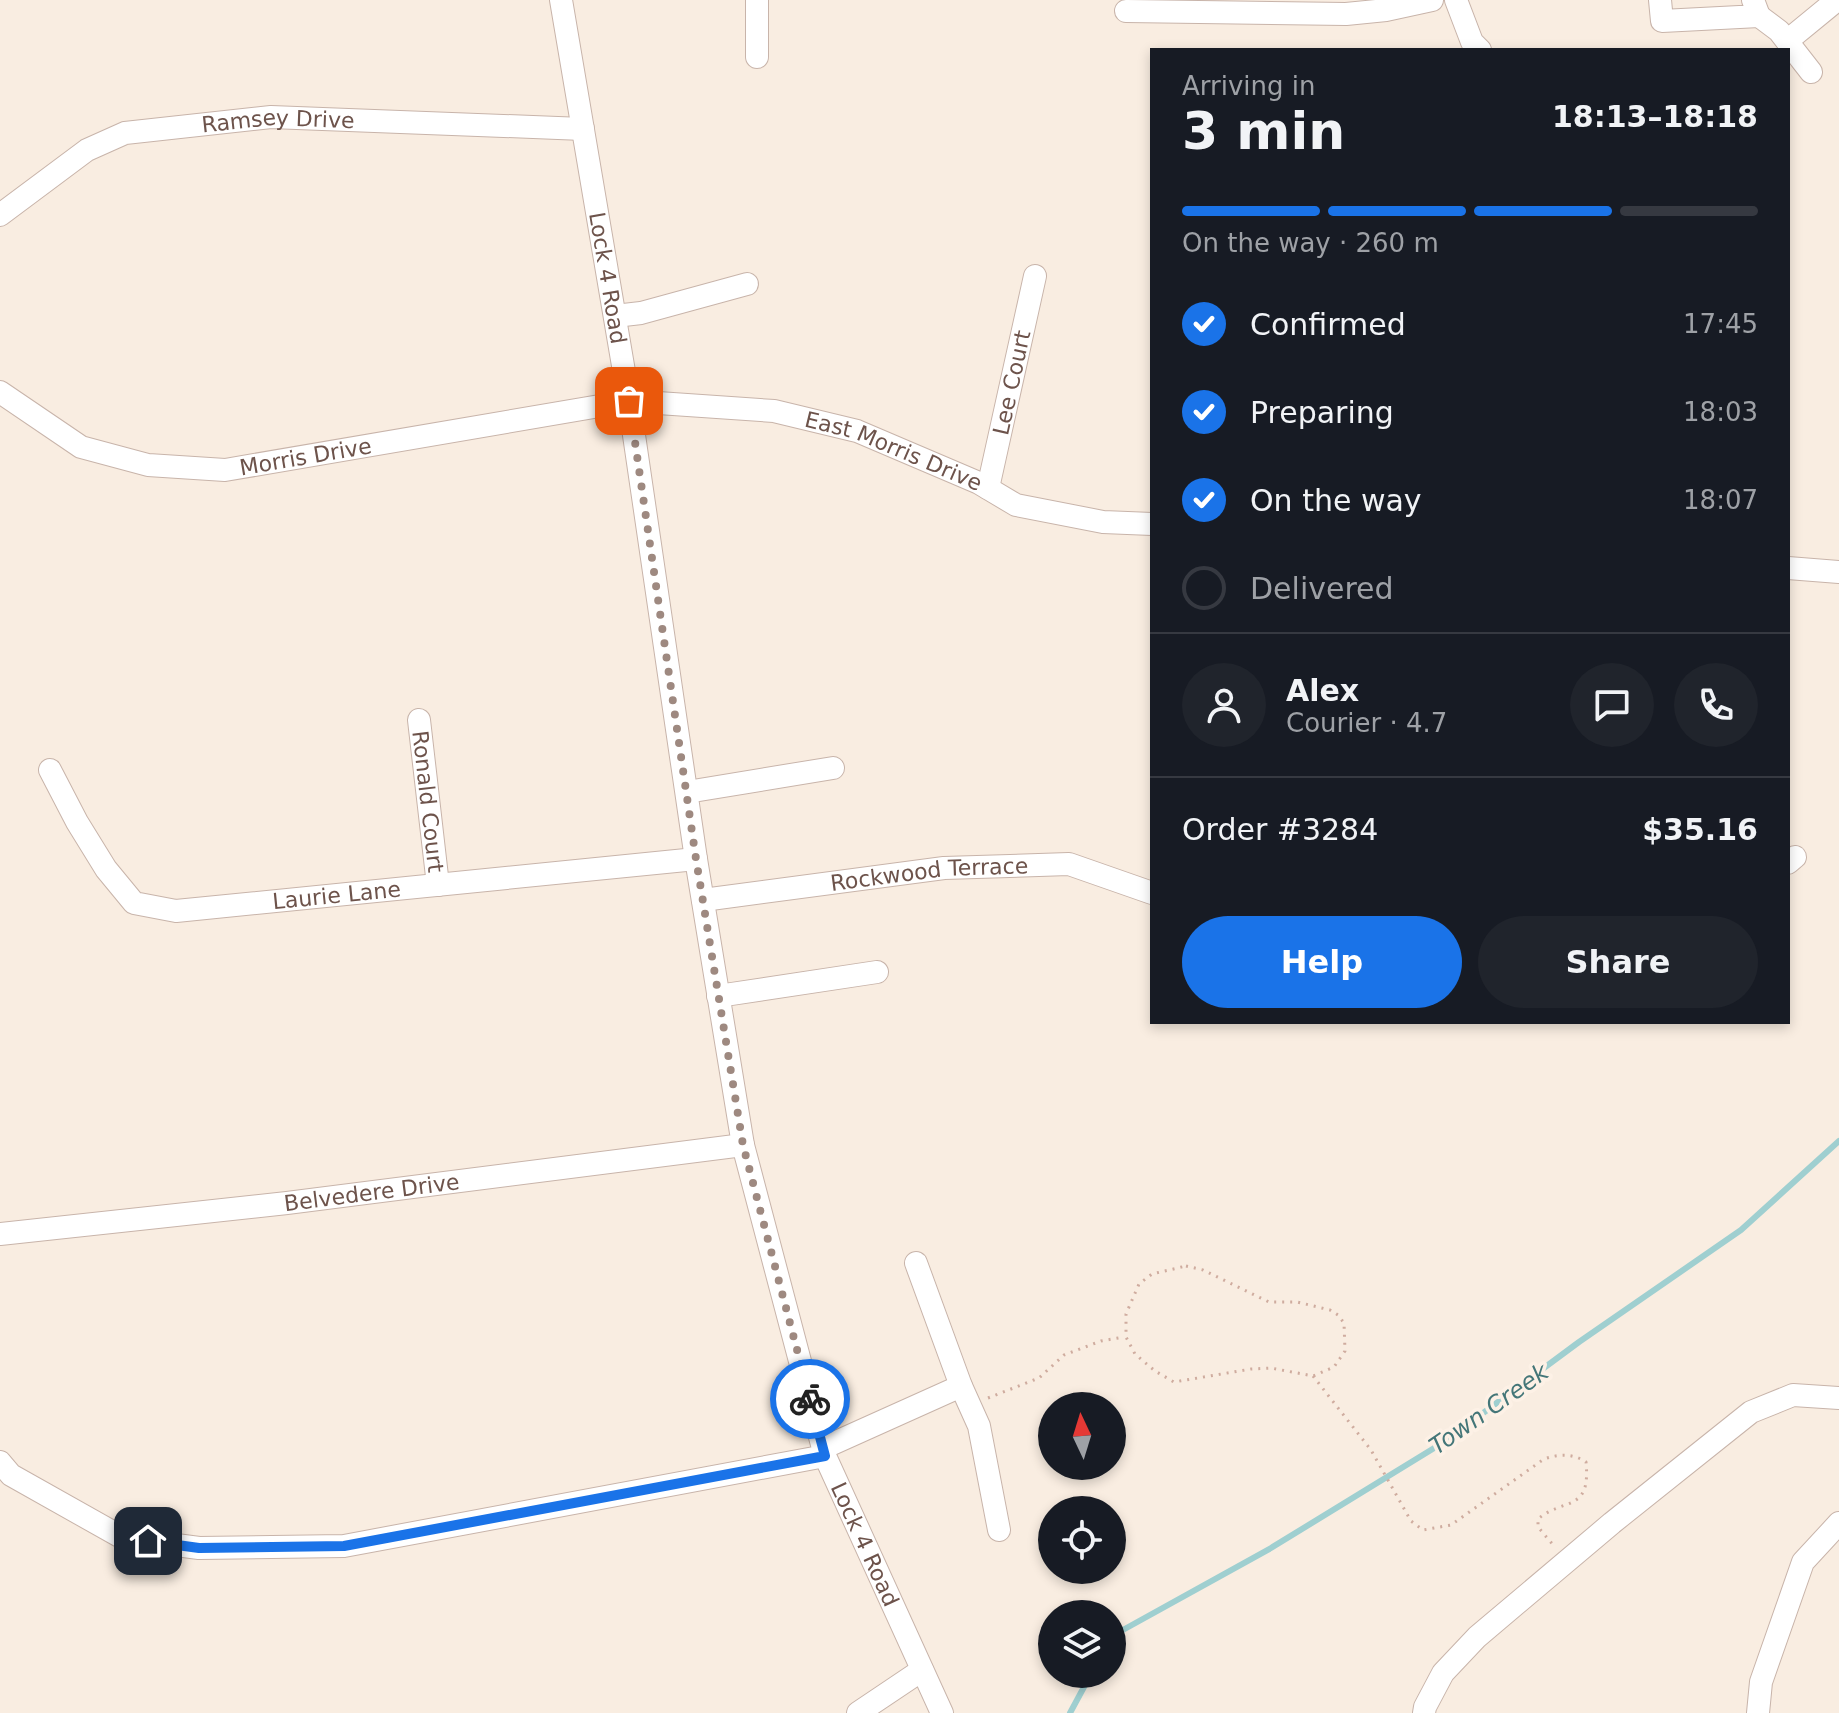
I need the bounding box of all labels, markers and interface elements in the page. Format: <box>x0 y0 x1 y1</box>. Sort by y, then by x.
text: Arriving in <box>1182 71 1316 101</box>
text: 18:13–18:18 <box>1552 99 1758 134</box>
text: 3 min <box>1182 101 1345 161</box>
street label: Ramsey Drive <box>200 105 355 138</box>
street label: Lock 4 Road <box>584 210 631 346</box>
text: On the way · 260 m <box>1182 228 1439 258</box>
icon: check <box>1182 302 1226 346</box>
text: Confirmed <box>1250 307 1406 342</box>
text: 17:45 <box>1683 309 1758 339</box>
street label: Lee Court <box>988 328 1036 437</box>
pin <box>595 367 663 435</box>
icon: bag <box>607 379 651 423</box>
icon: check <box>1182 390 1226 434</box>
text: Preparing <box>1250 395 1394 430</box>
text: 18:03 <box>1683 397 1758 427</box>
street label: East Morris Drive <box>802 407 986 496</box>
street label: Morris Drive <box>238 433 373 480</box>
icon: check <box>1182 478 1226 522</box>
text: On the way <box>1250 483 1422 518</box>
text: 18:07 <box>1683 485 1758 515</box>
text: Delivered <box>1250 571 1394 606</box>
button: person <box>1182 663 1266 747</box>
button: chat <box>1570 663 1654 747</box>
button: phone <box>1674 663 1758 747</box>
text: Alex <box>1286 673 1359 708</box>
text: Courier · 4.7 <box>1286 708 1447 738</box>
street label: Ronald Court <box>407 729 449 874</box>
text: Order #3284 <box>1182 812 1378 847</box>
text: $35.16 <box>1642 812 1758 847</box>
street label: Rockwood Terrace <box>829 853 1029 896</box>
street label: Laurie Lane <box>271 877 402 914</box>
button: Help <box>1182 916 1462 1008</box>
button: Share <box>1478 916 1758 1008</box>
street label: Belvedere Drive <box>283 1169 461 1216</box>
water label: Town Creek <box>1424 1357 1555 1460</box>
courier <box>770 1359 850 1439</box>
icon: bike <box>788 1377 832 1421</box>
north arrow <box>1038 1392 1126 1480</box>
map controls <box>1038 1392 1126 1688</box>
street label: Lock 4 Road <box>826 1479 904 1610</box>
button: locate <box>1038 1496 1126 1584</box>
pin <box>114 1507 182 1575</box>
icon: home <box>126 1519 170 1563</box>
button: layers <box>1038 1600 1126 1688</box>

